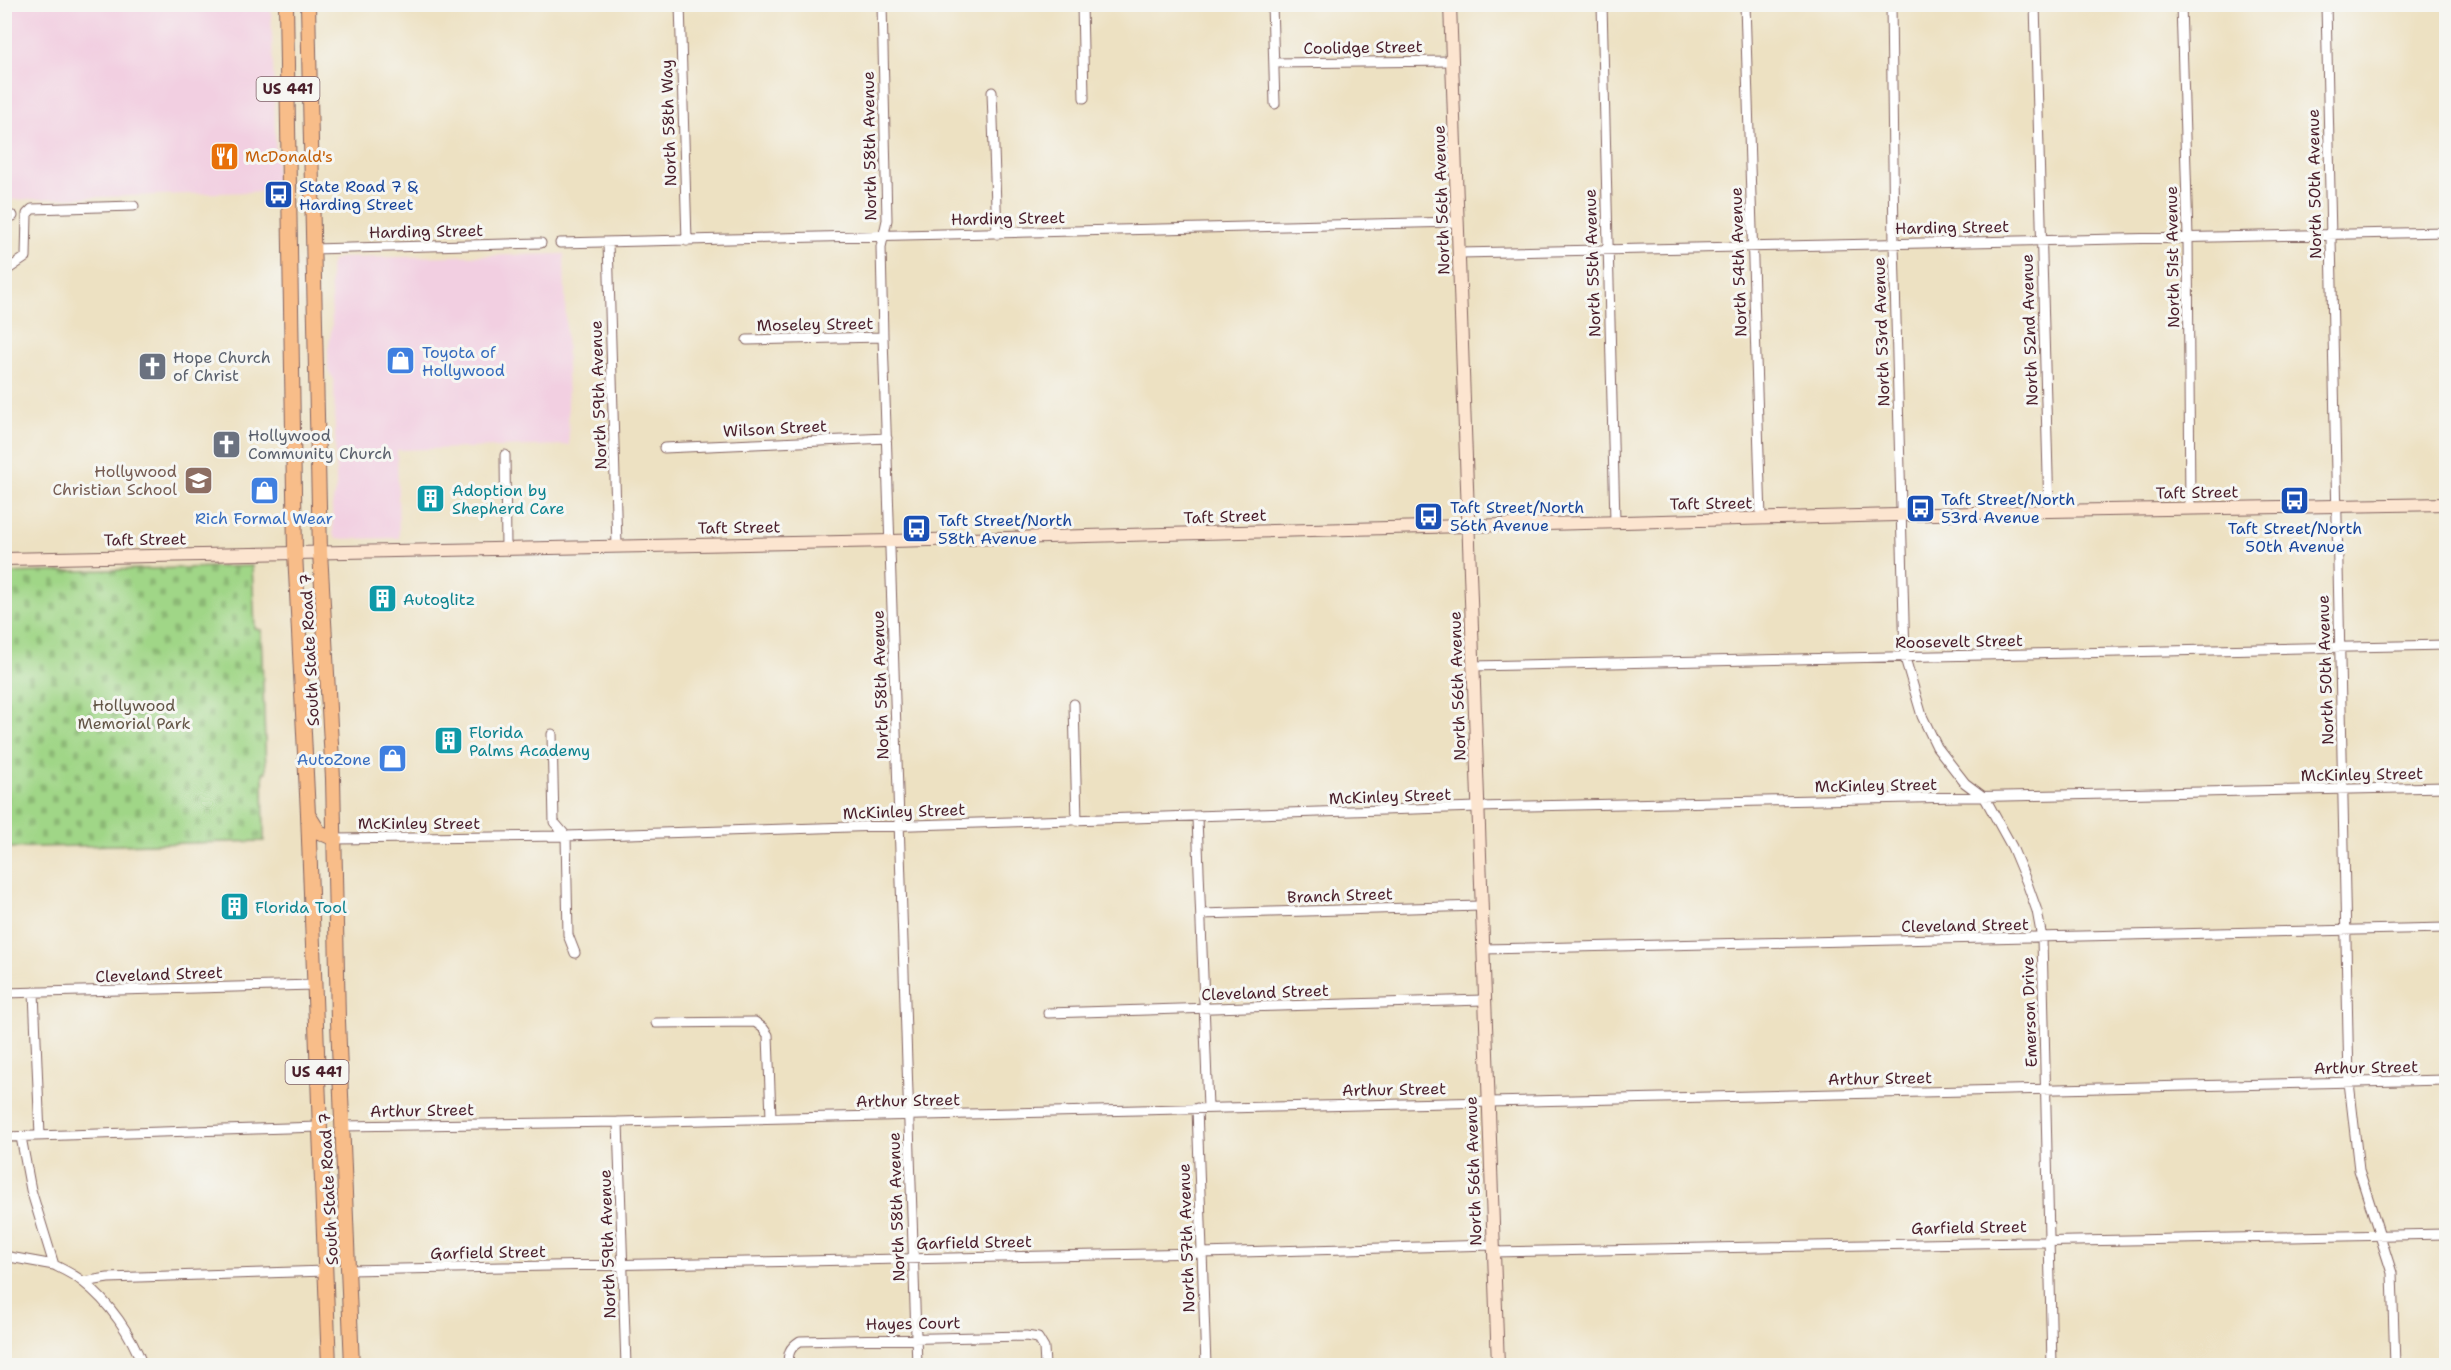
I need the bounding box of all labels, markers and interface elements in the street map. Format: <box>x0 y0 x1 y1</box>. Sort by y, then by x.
street label: Coolidge Street <box>1303 36 1423 59</box>
street label: North 58th Way <box>656 59 681 187</box>
street label: North 58th Avenue <box>858 71 881 221</box>
road number: US 441 <box>256 77 320 101</box>
street label: North 50th Avenue <box>2303 109 2326 259</box>
street label: North 56th Avenue <box>1428 125 1455 275</box>
restaurant icon: McDonald's <box>208 140 240 172</box>
place label: McDonald's <box>245 146 333 167</box>
place label: State Road 7 & Harding Street <box>299 176 418 215</box>
bus stop icon: State Road 7 & Harding Street <box>262 179 294 211</box>
street label: North 51st Avenue <box>2161 186 2184 328</box>
street label: North 54th Avenue <box>1725 187 1752 337</box>
street label: North 55th Avenue <box>1579 188 1606 338</box>
street label: Harding Street <box>951 207 1065 230</box>
street label: Harding Street <box>1895 216 2009 239</box>
street label: Harding Street <box>369 220 483 243</box>
street label: North 52nd Avenue <box>2016 254 2043 406</box>
street label: North 53rd Avenue <box>1868 257 1895 407</box>
street label: Moseley Street <box>757 313 874 336</box>
street label: North 59th Avenue <box>585 320 612 470</box>
place label: Toyota of Hollywood <box>422 342 505 381</box>
shop icon: Toyota of Hollywood <box>385 345 417 377</box>
place label: Hope Church of Christ <box>173 347 271 386</box>
church icon: Hope Church of Christ <box>136 350 168 382</box>
street label: Wilson Street <box>722 415 828 442</box>
place label: Hollywood Community Church <box>248 425 392 464</box>
church icon: Hollywood Community Church <box>211 428 243 460</box>
place label: Hollywood Christian School <box>52 461 177 500</box>
school or university icon: Hollywood Christian School <box>182 464 214 496</box>
shop icon: Rich Formal Wear <box>248 474 280 506</box>
place label: Adoption by Shepherd Care <box>452 480 565 519</box>
street label: Taft Street <box>2155 481 2239 504</box>
building icon: Adoption by Shepherd Care <box>415 483 447 515</box>
bus stop icon: Taft Street/North 50th Avenue <box>2279 484 2311 516</box>
place label: Taft Street/North 53rd Avenue <box>1941 489 2075 528</box>
street label: Taft Street <box>1669 492 1753 515</box>
bus stop icon: Taft Street/North 53rd Avenue <box>1904 492 1936 524</box>
place label: Taft Street/North 56th Avenue <box>1450 497 1584 536</box>
bus stop icon: Taft Street/North 56th Avenue <box>1413 500 1445 532</box>
street label: Taft Street <box>1183 505 1267 528</box>
place label: Rich Formal Wear <box>195 508 333 529</box>
place label: Taft Street/North 58th Avenue <box>938 510 1072 549</box>
bus stop icon: Taft Street/North 58th Avenue <box>901 513 933 545</box>
street label: Taft Street <box>697 516 781 539</box>
place label: Taft Street/North 50th Avenue <box>2228 518 2362 557</box>
street label: Taft Street <box>103 528 187 551</box>
street label: South State Road 7 <box>295 573 324 727</box>
building icon: Autoglitz <box>366 583 398 615</box>
place label: Autoglitz <box>403 589 475 610</box>
street label: North 50th Avenue <box>2312 595 2339 745</box>
street label: North 58th Avenue <box>867 610 894 760</box>
street label: North 56th Avenue <box>1444 611 1471 761</box>
street label: Roosevelt Street <box>1895 630 2023 653</box>
park label: Hollywood Memorial Park <box>77 695 191 734</box>
place label: Florida Palms Academy <box>469 722 590 761</box>
building icon: Florida Palms Academy <box>432 725 464 757</box>
shop icon: AutoZone <box>376 743 408 775</box>
place label: AutoZone <box>297 749 371 770</box>
street label: McKinley Street <box>2301 763 2423 786</box>
street label: McKinley Street <box>1815 774 1937 797</box>
street label: McKinley Street <box>1328 784 1452 809</box>
street label: McKinley Street <box>842 799 966 824</box>
street label: McKinley Street <box>358 813 480 834</box>
street label: Branch Street <box>1287 883 1393 908</box>
building icon: Florida Tool <box>218 891 250 923</box>
place label: Florida Tool <box>255 897 347 918</box>
street label: Cleveland Street <box>1901 914 2029 937</box>
street label: Emerson Drive <box>2017 956 2042 1068</box>
street label: Cleveland Street <box>95 962 223 987</box>
street label: Cleveland Street <box>1201 980 1329 1005</box>
street label: Arthur Street <box>2314 1056 2418 1079</box>
road number: US 441 <box>286 1060 348 1084</box>
street label: Arthur Street <box>1828 1067 1932 1090</box>
street label: Arthur Street <box>1342 1078 1446 1101</box>
street label: Arthur Street <box>856 1089 960 1112</box>
street label: North 56th Avenue <box>1460 1096 1487 1246</box>
street label: Arthur Street <box>370 1099 474 1122</box>
street label: South State Road 7 <box>314 1112 343 1266</box>
street label: North 58th Avenue <box>883 1132 910 1282</box>
street label: North 57th Avenue <box>1173 1163 1200 1313</box>
street label: North 59th Avenue <box>594 1169 621 1319</box>
street label: Garfield Street <box>1911 1216 2027 1239</box>
street label: Garfield Street <box>916 1231 1032 1254</box>
street label: Garfield Street <box>430 1241 546 1264</box>
street label: Hayes Court <box>865 1312 961 1335</box>

